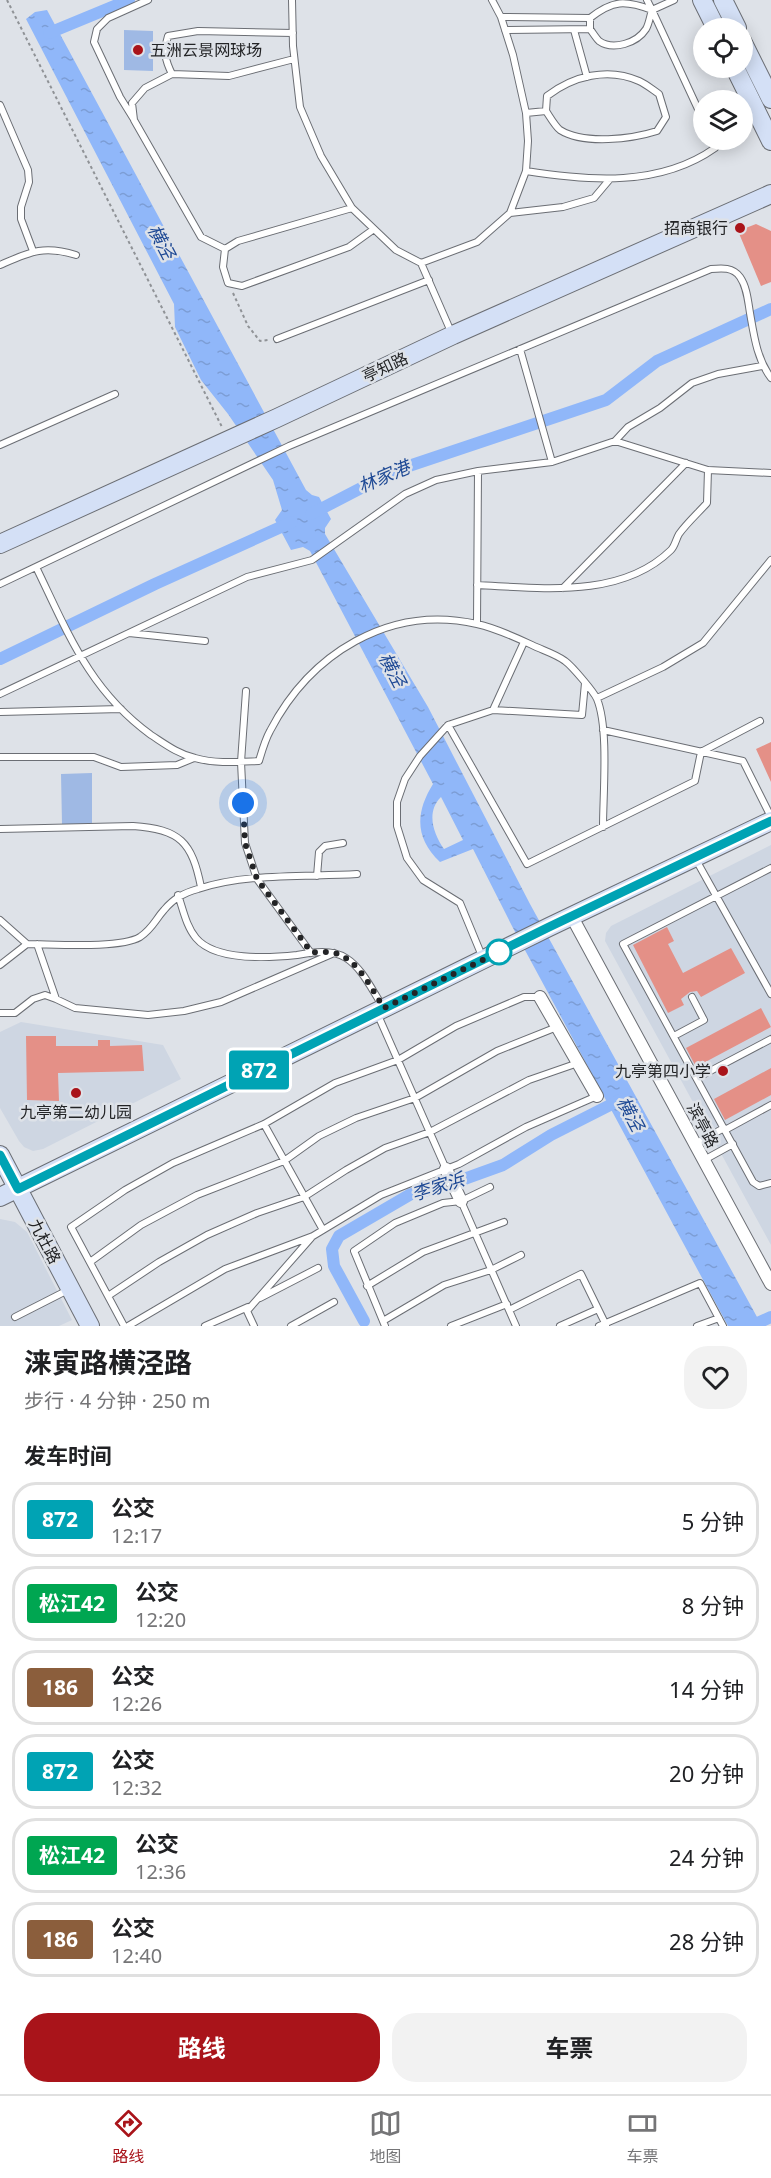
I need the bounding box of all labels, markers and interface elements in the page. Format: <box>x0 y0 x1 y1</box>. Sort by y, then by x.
map controls <box>693 18 753 150</box>
button: locate <box>693 18 753 78</box>
place label: 五洲云景网球场 <box>150 39 262 61</box>
marker: 五洲云景网球场 <box>131 43 145 57</box>
button: layers <box>693 90 753 150</box>
place label: 招商银行 <box>664 217 728 239</box>
water label: 横泾 <box>143 220 182 265</box>
marker: 招商银行 <box>733 221 747 235</box>
street label: 亭知路 <box>359 347 411 387</box>
water label: 林家港 <box>354 453 416 498</box>
water label: 横泾 <box>374 648 413 693</box>
your location <box>228 788 258 818</box>
unlabelled marker <box>486 939 512 965</box>
line badge: 872 <box>224 1050 294 1090</box>
text: 872 <box>241 1056 277 1084</box>
place label: 九亭第四小学 <box>615 1060 711 1082</box>
marker: 九亭第四小学 <box>716 1064 730 1078</box>
marker: 九亭第二幼儿园 <box>69 1086 83 1100</box>
water label: 横泾 <box>612 1092 651 1137</box>
street label: 滨亭路 <box>682 1099 724 1151</box>
place label: 九亭第二幼儿园 <box>20 1101 132 1123</box>
water label: 李家浜 <box>408 1166 469 1205</box>
street label: 九杜路 <box>24 1215 66 1267</box>
text: 涞寅路横泾路 <box>24 1343 192 1381</box>
button: heart <box>684 1346 747 1409</box>
text: 步行 · 4 分钟 · 250 m <box>24 1387 210 1414</box>
text: 发车时间 <box>24 1440 112 1470</box>
text: 公交 <box>111 1492 155 1522</box>
text: 872 <box>42 1505 78 1533</box>
text: 5 分钟 <box>682 1506 744 1536</box>
text: 12:17 <box>111 1522 162 1549</box>
text: 公交 <box>135 1576 179 1606</box>
text: 松江42 <box>39 1589 105 1617</box>
text: 8 分钟 <box>682 1590 744 1620</box>
text: 12:20 <box>135 1606 186 1633</box>
text: 公交 <box>111 1660 155 1690</box>
text: 186 <box>42 1673 78 1701</box>
text: 14 分钟 <box>669 1674 744 1704</box>
text: 12:26 <box>111 1690 162 1717</box>
text: 公交 <box>111 1744 155 1774</box>
text: 872 <box>42 1757 78 1785</box>
text: 20 分钟 <box>669 1758 744 1788</box>
text: 12:32 <box>111 1774 162 1801</box>
text: 公交 <box>135 1828 179 1858</box>
text: 松江42 <box>39 1841 105 1869</box>
text: 24 分钟 <box>669 1842 744 1872</box>
text: 12:36 <box>135 1858 186 1885</box>
text: 公交 <box>111 1912 155 1942</box>
text: 186 <box>42 1925 78 1953</box>
text: 28 分钟 <box>669 1926 744 1956</box>
text: 12:40 <box>111 1942 162 1969</box>
button: 路线 <box>24 2013 380 2082</box>
button: 车票 <box>392 2013 747 2082</box>
tab: 路线 <box>112 2107 145 2167</box>
tab: 地图 <box>369 2107 402 2167</box>
tab: 车票 <box>626 2107 659 2167</box>

